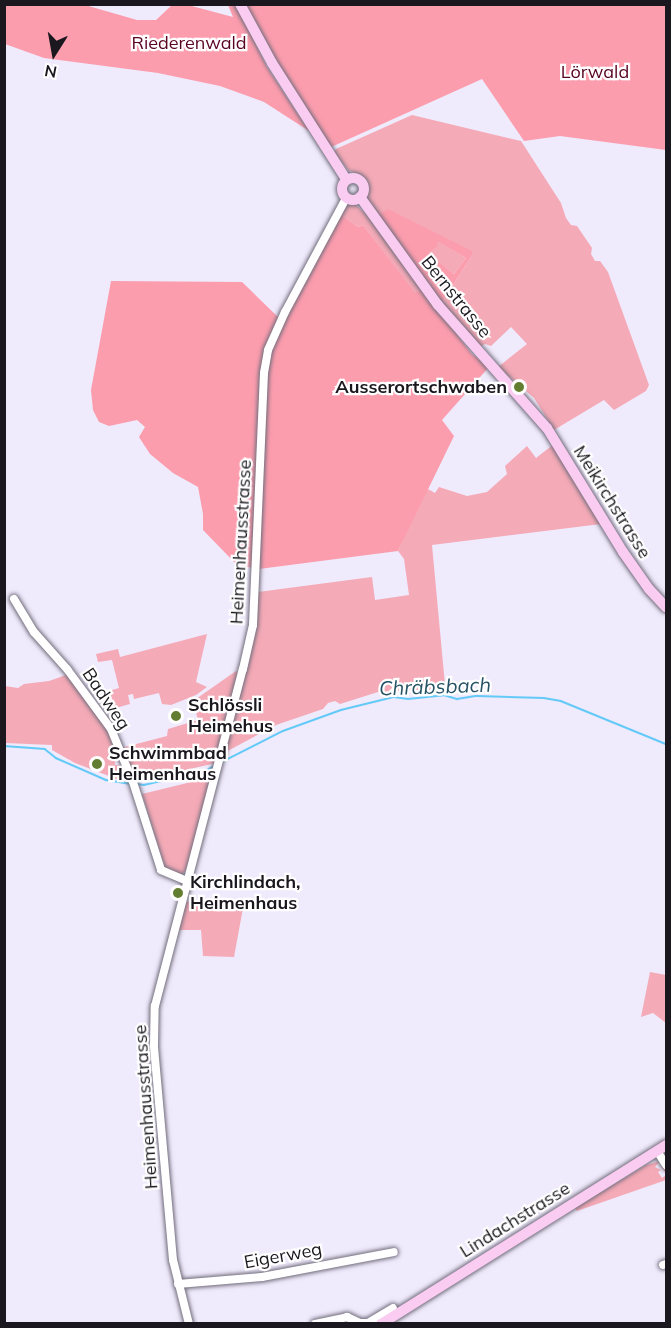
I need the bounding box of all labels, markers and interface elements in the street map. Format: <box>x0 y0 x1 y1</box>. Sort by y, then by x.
north arrow <box>24 24 84 84</box>
park label: Riederenwald <box>131 32 247 54</box>
text: N <box>43 61 58 83</box>
park label: Lörwald <box>561 61 629 83</box>
street label: Bernstrasse <box>416 252 496 342</box>
place label: Ausserortschwaben <box>335 376 507 398</box>
marker: Ausserortschwaben <box>512 380 526 394</box>
street label: Meikirchstrasse <box>569 442 655 562</box>
street label: Heimenhausstrasse <box>226 459 256 625</box>
street label: Badweg <box>77 664 135 734</box>
water label: Chräbsbach <box>379 672 491 700</box>
place label: Schlössli Heimehus <box>188 695 273 738</box>
marker: Schlössli Heimehus <box>169 709 183 723</box>
place label: Schwimmbad Heimenhaus <box>109 743 227 786</box>
marker: Schwimmbad Heimenhaus <box>90 757 104 771</box>
place label: Kirchlindach, Heimenhaus <box>190 872 301 914</box>
marker: Kirchlindach, Heimenhaus <box>171 886 185 900</box>
street label: Heimenhausstrasse <box>129 1024 163 1190</box>
street label: Lindachstrasse <box>456 1178 574 1262</box>
street label: Eigerweg <box>242 1239 324 1273</box>

